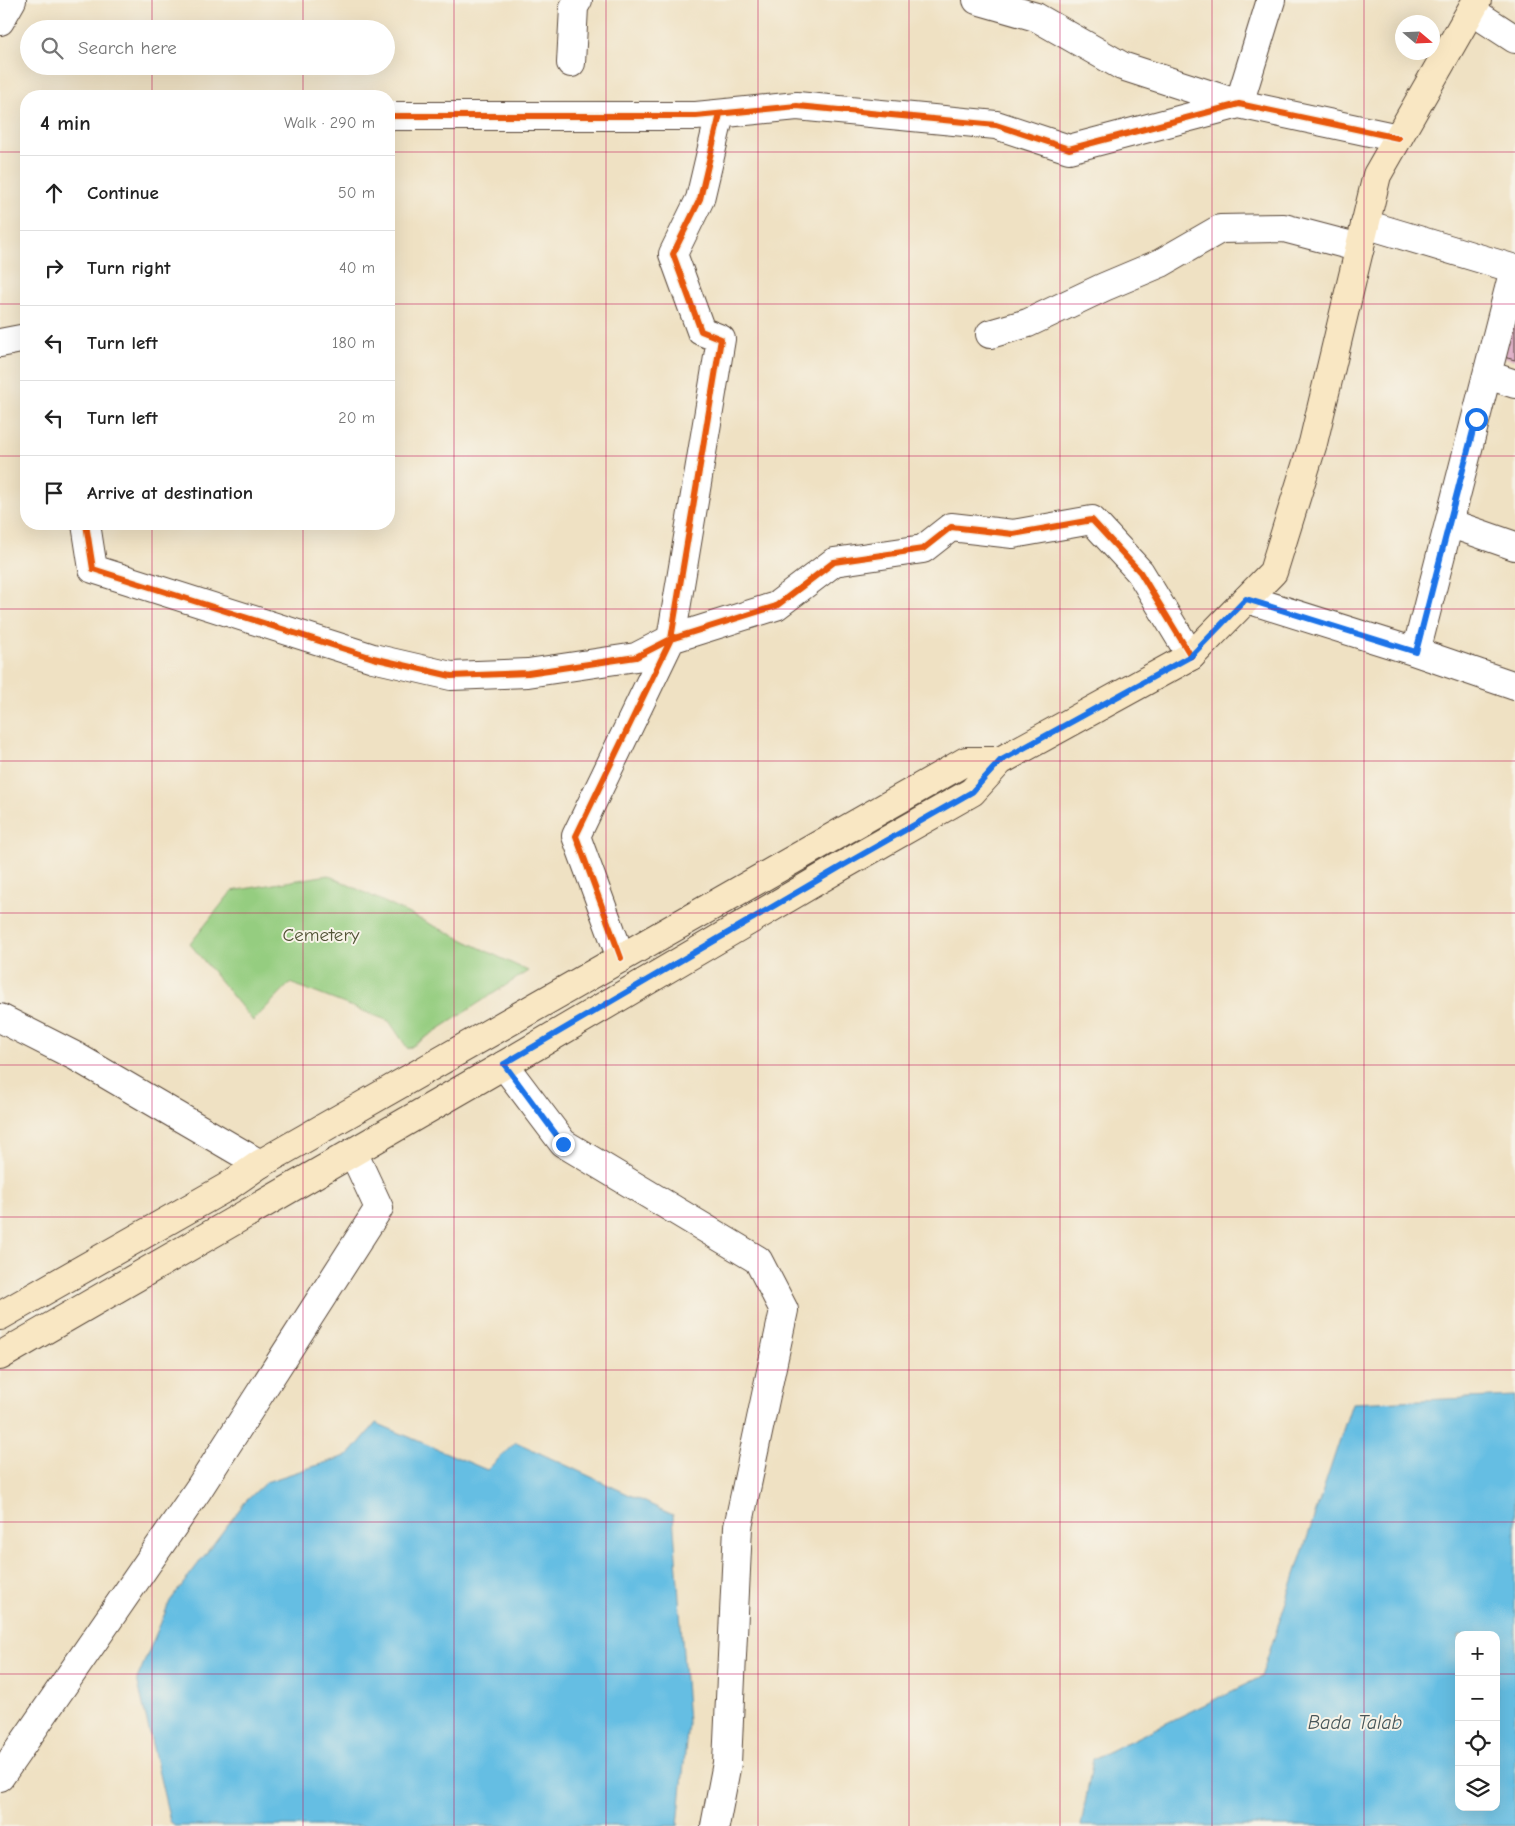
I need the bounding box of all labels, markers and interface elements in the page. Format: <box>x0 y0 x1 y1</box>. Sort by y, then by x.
north arrow <box>1395 15 1440 60</box>
search box <box>20 20 395 75</box>
icon: search <box>38 34 66 62</box>
text: Search here <box>78 37 177 59</box>
text: 4 min <box>40 111 91 135</box>
text: Walk · 290 m <box>284 114 375 132</box>
icon: ahead <box>40 179 68 207</box>
text: Continue <box>87 182 159 204</box>
text: 50 m <box>338 184 375 202</box>
icon: right <box>40 254 68 282</box>
text: Turn right <box>87 257 171 279</box>
text: 40 m <box>339 259 375 277</box>
icon: left <box>40 329 68 357</box>
text: Turn left <box>87 332 158 354</box>
text: 180 m <box>332 334 375 352</box>
icon: left <box>40 404 68 432</box>
text: Turn left <box>87 407 158 429</box>
route start <box>1465 408 1488 431</box>
text: 20 m <box>338 409 375 427</box>
icon: arrive <box>40 479 68 507</box>
text: Arrive at destination <box>87 482 253 504</box>
park label: Cemetery <box>283 924 360 946</box>
route end <box>552 1133 575 1156</box>
map controls <box>1455 1631 1500 1811</box>
button: + <box>1455 1631 1500 1676</box>
button: − <box>1455 1676 1500 1721</box>
water label: Bada Talab <box>1308 1711 1403 1734</box>
button: locate <box>1455 1721 1500 1766</box>
button: layers <box>1455 1766 1500 1811</box>

